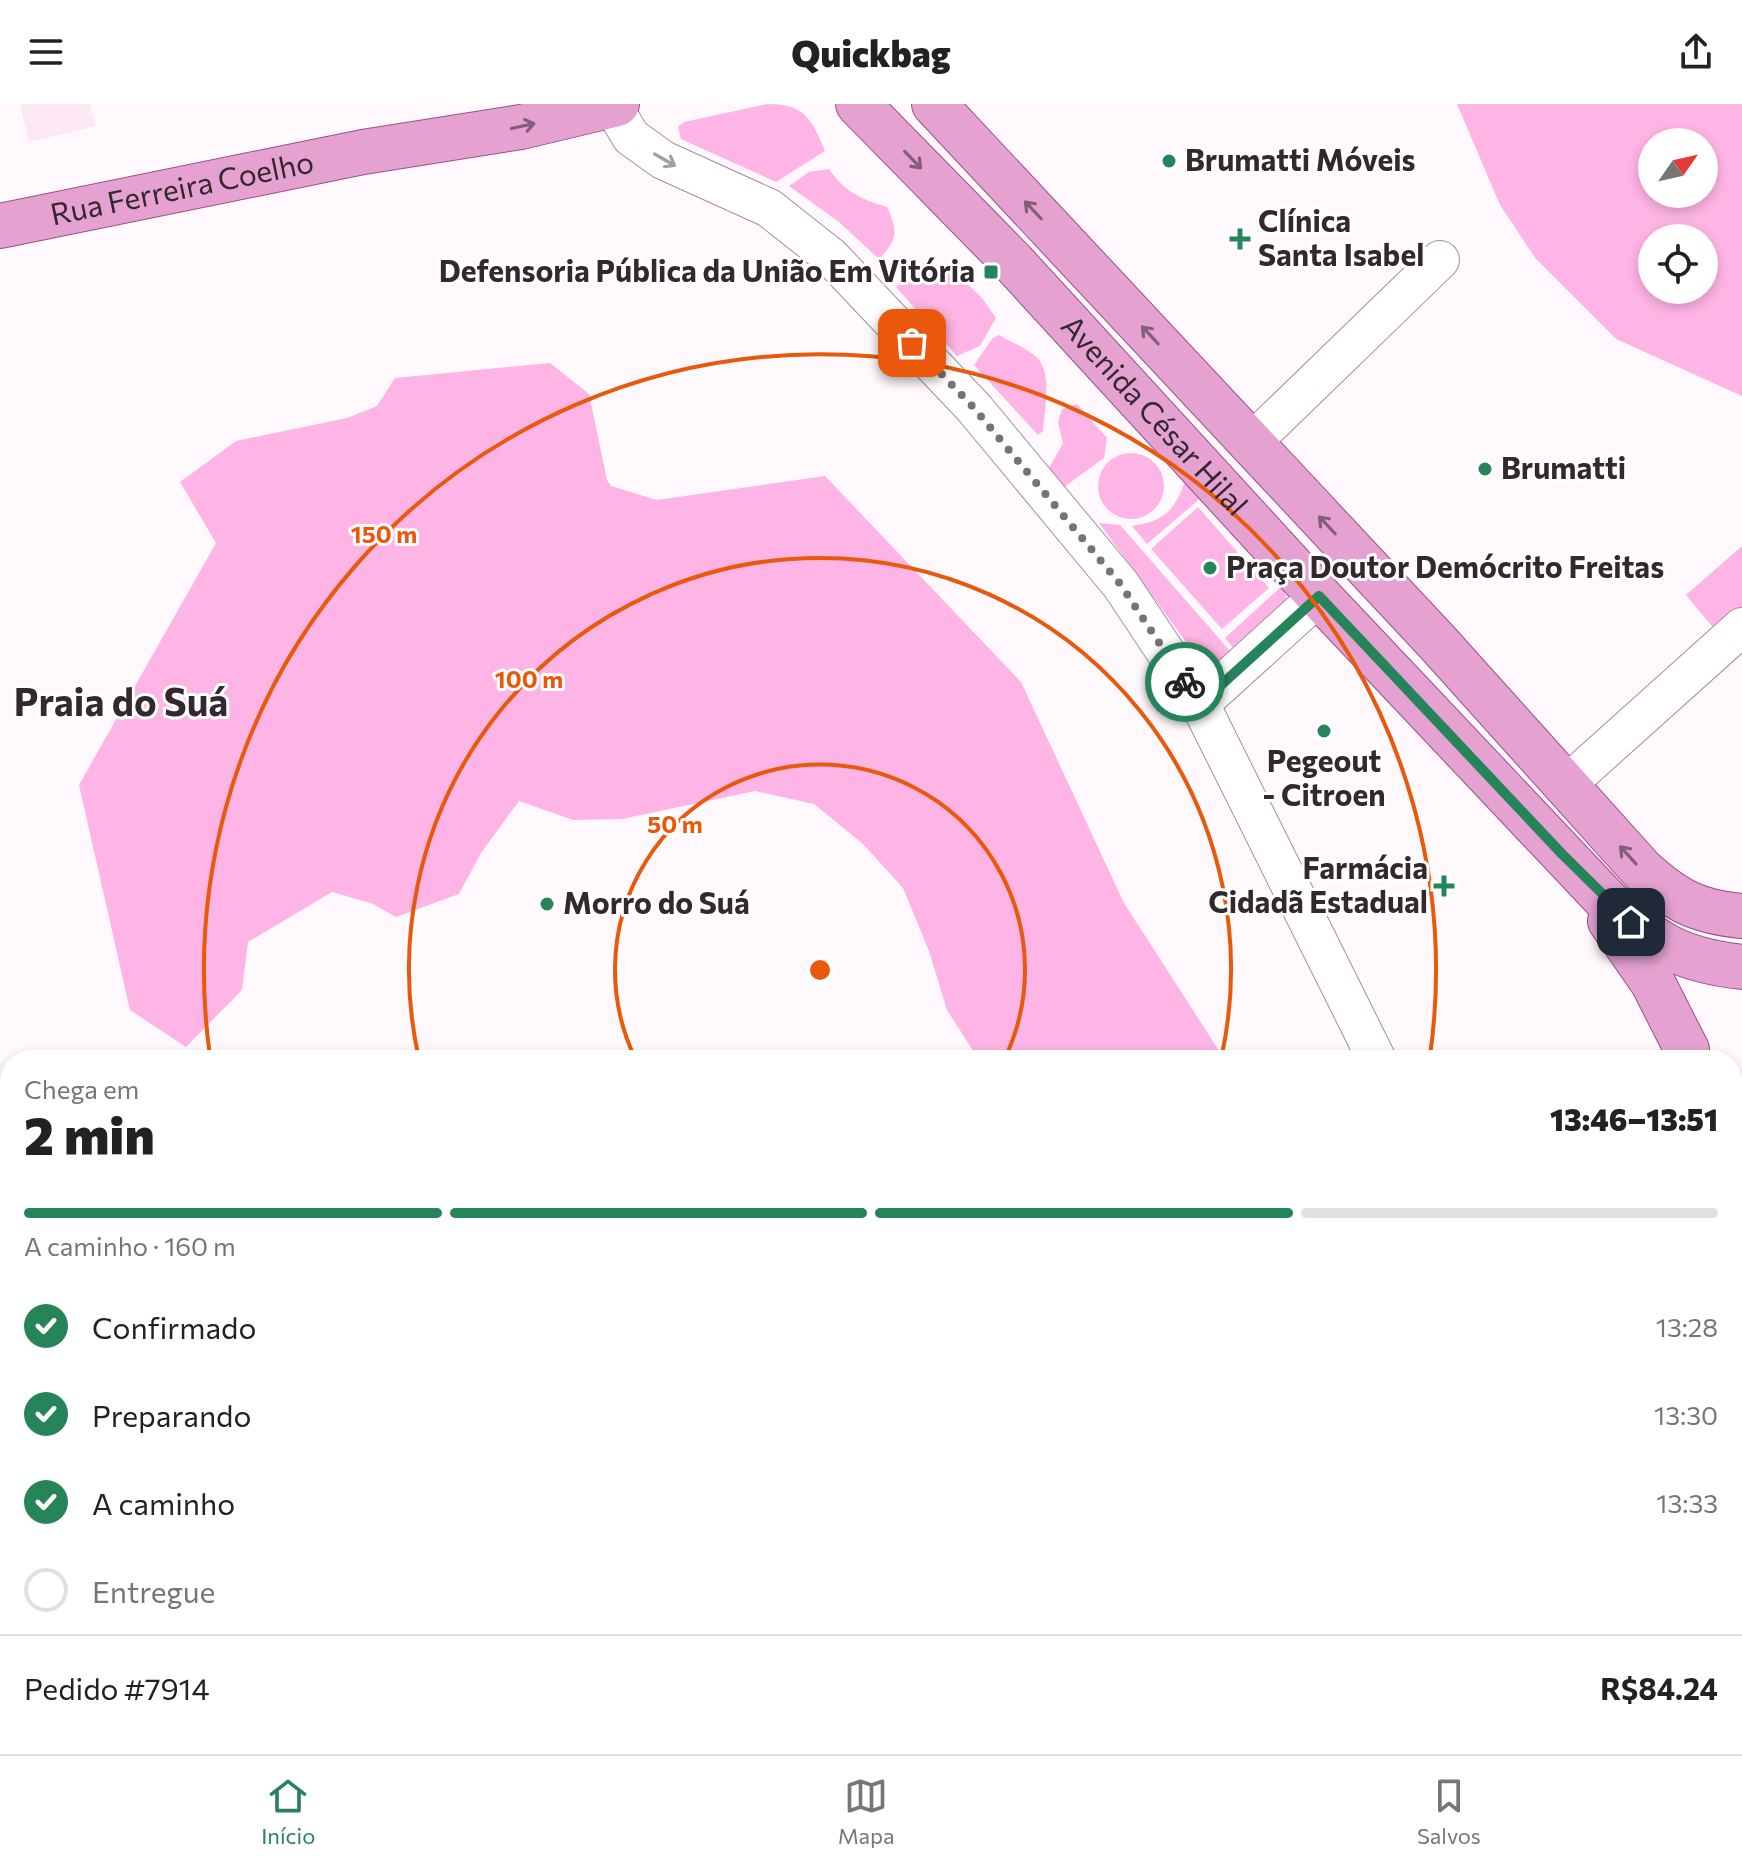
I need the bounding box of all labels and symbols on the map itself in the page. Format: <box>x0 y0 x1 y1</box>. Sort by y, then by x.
one-way arrow <box>510 118 536 133</box>
north arrow <box>1638 128 1718 208</box>
place label: Brumatti Móveis <box>1185 140 1416 177</box>
street label: Rua Ferreira Coelho <box>47 142 317 231</box>
one-way arrow <box>903 150 922 170</box>
one-way arrow <box>653 152 676 168</box>
marker: Brumatti Móveis <box>1160 152 1178 170</box>
one-way arrow <box>1024 200 1043 220</box>
place label: Clínica Santa Isabel <box>1258 201 1424 272</box>
marker: Clínica Santa Isabel <box>1229 228 1251 250</box>
place label: Defensoria Pública da União Em Vitória <box>439 251 975 288</box>
marker: Defensoria Pública da União Em Vitória <box>982 263 1000 281</box>
street label: Avenida César Hilal <box>1055 306 1257 522</box>
pin <box>878 309 946 377</box>
one-way arrow <box>1141 325 1160 345</box>
place label: Brumatti <box>1501 448 1626 485</box>
marker: Brumatti <box>1476 460 1494 478</box>
one-way arrow <box>1319 515 1337 535</box>
text: 150 m <box>351 519 417 548</box>
place label: Praça Doutor Demócrito Freitas <box>1226 547 1664 585</box>
marker: Praça Doutor Demócrito Freitas <box>1201 559 1219 577</box>
courier <box>1145 642 1225 722</box>
text: 100 m <box>495 664 563 693</box>
district label: Praia do Suá <box>14 677 228 724</box>
marker: Pegeout - Citroen <box>1315 722 1333 740</box>
place label: Pegeout - Citroen <box>1262 741 1386 812</box>
text: 50 m <box>647 809 703 838</box>
one-way arrow <box>1620 845 1638 865</box>
place label: Farmácia Cidadã Estadual <box>1208 848 1428 919</box>
marker: Farmácia Cidadã Estadual <box>1435 877 1453 895</box>
place label: Morro do Suá <box>563 883 750 920</box>
pin <box>1597 888 1665 956</box>
marker: Morro do Suá <box>538 895 556 913</box>
centre of rings <box>806 956 834 984</box>

